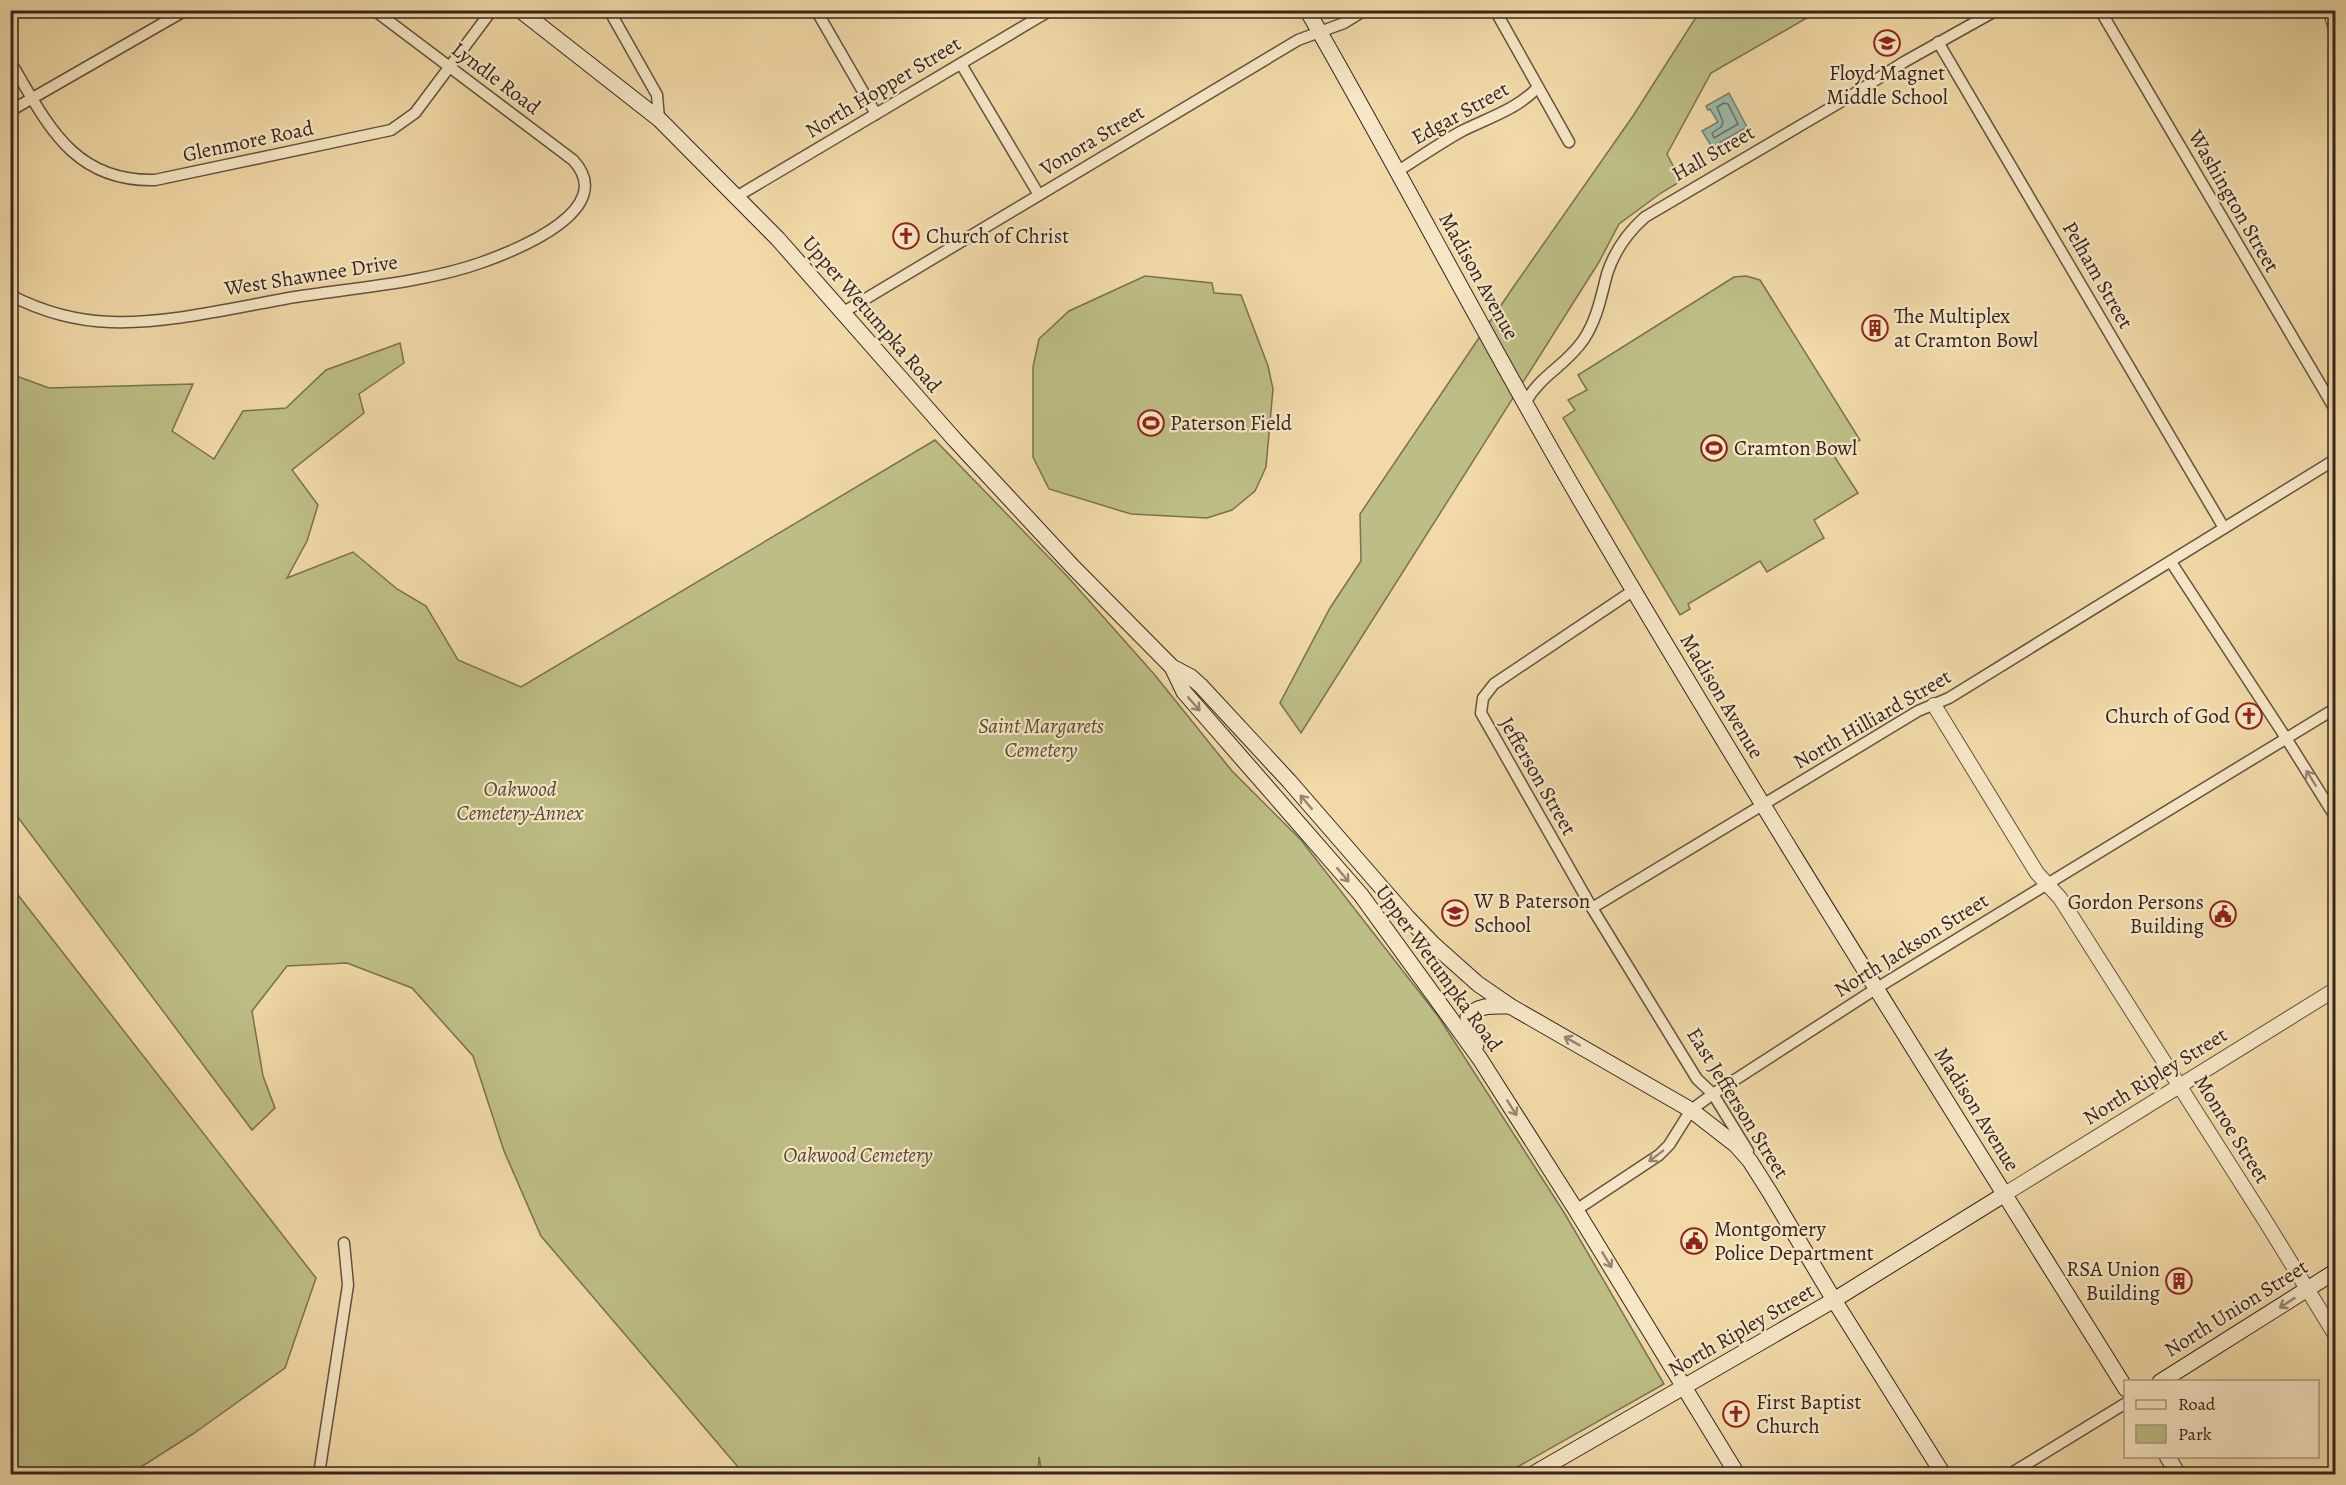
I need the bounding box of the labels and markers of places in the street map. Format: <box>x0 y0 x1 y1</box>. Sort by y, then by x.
school or university icon: Floyd Magnet Middle School <box>1872 28 1902 58</box>
place label: Floyd Magnet Middle School <box>1826 59 1948 111</box>
church icon: Church of Christ <box>891 221 921 251</box>
place label: Church of Christ <box>926 222 1069 250</box>
place label: The Multiplex at Cramton Bowl <box>1894 302 2038 354</box>
building icon: The Multiplex at Cramton Bowl <box>1860 313 1890 343</box>
sports icon: Paterson Field <box>1136 408 1166 438</box>
place label: Paterson Field <box>1170 409 1293 437</box>
sports icon: Cramton Bowl <box>1699 433 1729 463</box>
place label: Cramton Bowl <box>1734 434 1857 462</box>
church icon: Church of God <box>2234 701 2264 731</box>
place label: Church of God <box>2105 702 2231 730</box>
place label: W B Paterson School <box>1473 887 1590 939</box>
place label: Gordon Persons Building <box>2068 888 2204 940</box>
school or university icon: W B Paterson School <box>1440 898 1470 928</box>
public building icon: Gordon Persons Building <box>2208 899 2238 929</box>
place label: Montgomery Police Department <box>1714 1215 1874 1267</box>
public building icon: Montgomery Police Department <box>1679 1226 1709 1256</box>
place label: RSA Union Building <box>2066 1255 2160 1307</box>
building icon: RSA Union Building <box>2164 1266 2194 1296</box>
place label: First Baptist Church <box>1756 1388 1862 1440</box>
church icon: First Baptist Church <box>1721 1399 1751 1429</box>

